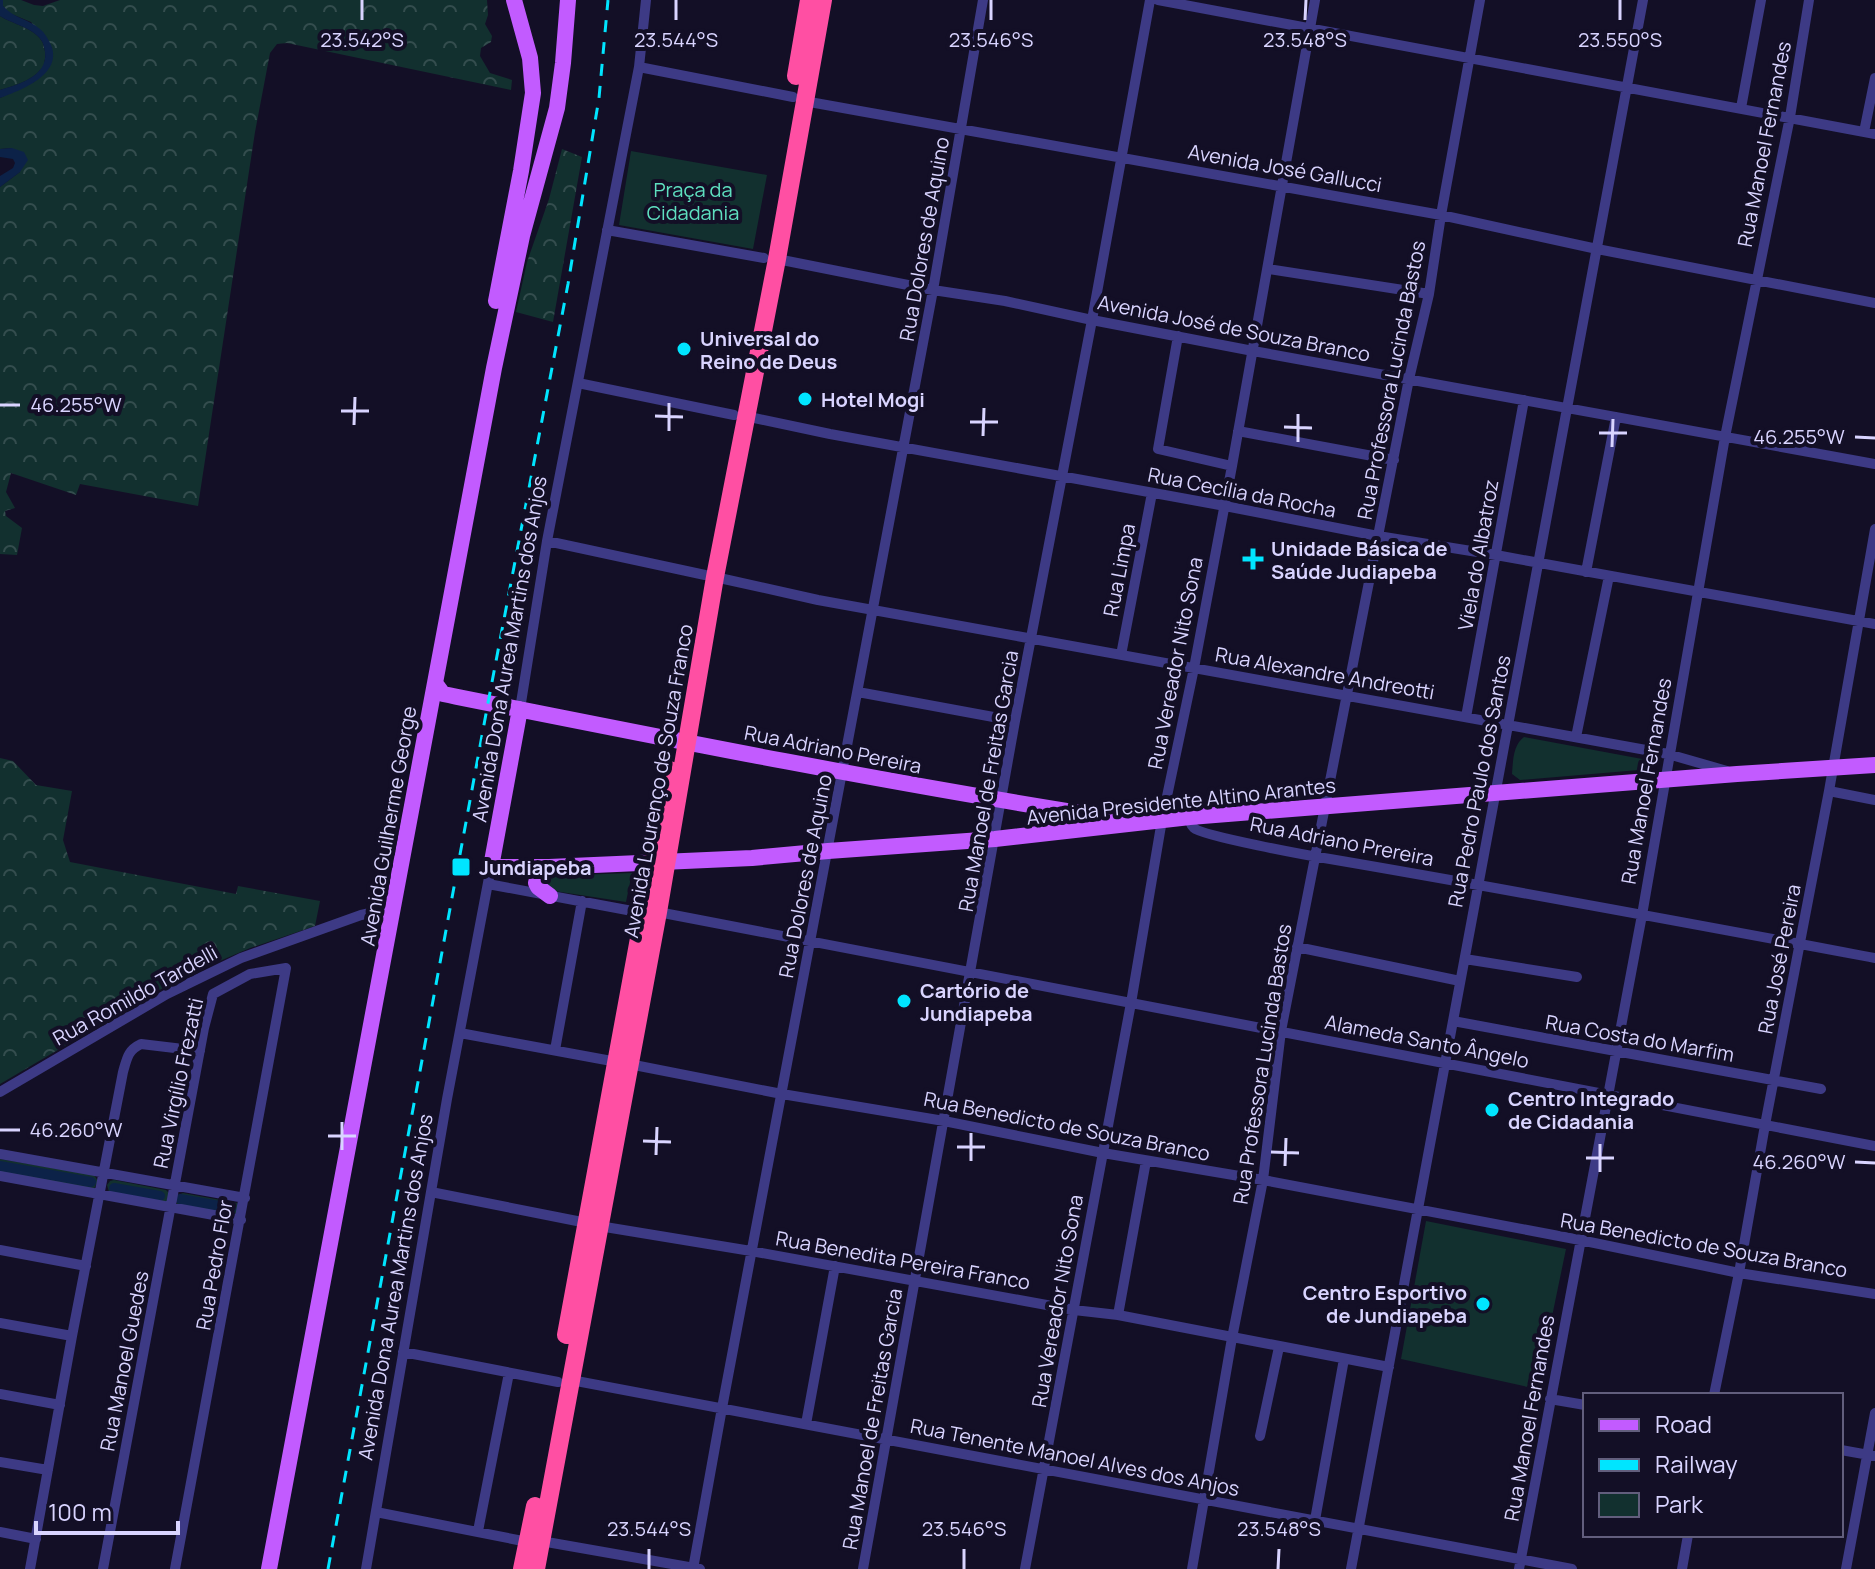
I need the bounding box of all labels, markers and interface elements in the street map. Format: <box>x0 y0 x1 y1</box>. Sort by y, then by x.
text: 23.542°S <box>320 26 404 53</box>
text: 23.544°S <box>634 26 718 53</box>
text: 23.546°S <box>949 26 1033 53</box>
text: 23.548°S <box>1263 26 1347 53</box>
text: 23.550°S <box>1578 26 1662 53</box>
street label: Rua Manoel Fernandes <box>1731 39 1797 249</box>
street label: Rua Dolores de Aquino <box>893 135 955 343</box>
street label: Avenida José Gallucci <box>1186 138 1384 198</box>
park label: Praça da Cidadania <box>647 176 739 226</box>
street label: Rua Professora Lucinda Bastos <box>1351 238 1431 522</box>
street label: Avenida José de Souza Branco <box>1095 288 1373 368</box>
place label: Universal do Reino de Deus <box>700 325 837 375</box>
marker: Universal do Reino de Deus <box>675 340 693 358</box>
place label: Hotel Mogi <box>821 386 925 413</box>
marker: Hotel Mogi <box>796 390 814 408</box>
text: 46.255°W <box>30 391 122 418</box>
text: 46.255°W <box>1753 423 1845 450</box>
street label: Rua Cecília da Rocha <box>1146 461 1338 523</box>
street label: Avenida Dona Aurea Martins dos Anjos <box>465 474 553 824</box>
street label: Viela do Albatroz <box>1451 477 1505 633</box>
street label: Rua Limpa <box>1097 521 1141 619</box>
place label: Unidade Básica de Saúde Judiapeba <box>1271 535 1448 585</box>
marker: Unidade Básica de Saúde Judiapeba <box>1242 548 1264 570</box>
street label: Rua Vereador Nito Sona <box>1141 555 1209 771</box>
street label: Avenida Lourenço de Souza Franco <box>617 622 699 940</box>
street label: Rua Alexandre Andreotti <box>1213 640 1437 706</box>
street label: Rua Manoel de Freitas Garcia <box>952 648 1024 914</box>
street label: Rua Pedro Paulo dos Santos <box>1441 653 1517 909</box>
street label: Rua Manoel Fernandes <box>1615 676 1677 886</box>
street label: Avenida Guilherme George <box>354 704 422 948</box>
street label: Rua Adriano Pereira <box>742 719 924 779</box>
street label: Avenida Presidente Altino Arantes <box>1025 771 1337 831</box>
street label: Rua Dolores de Aquino <box>772 772 838 980</box>
street label: Rua Adriano Prereira <box>1248 810 1436 872</box>
place label: Jundiapeba <box>479 854 592 881</box>
marker: Jundiapeba <box>450 856 472 878</box>
street label: Rua José Pereira <box>1751 882 1807 1036</box>
street label: Rua Professora Lucinda Bastos <box>1226 922 1298 1206</box>
street label: Rua Romildo Tardelli <box>48 939 222 1051</box>
place label: Cartório de Jundiapeba <box>920 977 1033 1027</box>
marker: Cartório de Jundiapeba <box>895 992 913 1010</box>
street label: Rua Virgílio Frezatti <box>147 995 209 1171</box>
street label: Alameda Santo Ângelo <box>1323 1008 1531 1074</box>
street label: Rua Costa do Marfim <box>1544 1008 1736 1068</box>
street label: Rua Benedicto de Souza Branco <box>922 1085 1213 1167</box>
place label: Centro Integrado de Cidadania <box>1508 1085 1674 1135</box>
marker: Centro Integrado de Cidadania <box>1483 1101 1501 1119</box>
street label: Avenida Dona Aurea Martins dos Anjos <box>351 1112 439 1462</box>
text: 46.260°W <box>30 1116 123 1143</box>
text: 46.260°W <box>1753 1148 1846 1175</box>
street label: Rua Vereador Nito Sona <box>1025 1192 1089 1410</box>
street label: Rua Pedro Flor <box>189 1198 239 1332</box>
street label: Rua Benedicto de Souza Branco <box>1558 1206 1850 1284</box>
street label: Rua Benedita Pereira Franco <box>774 1224 1032 1296</box>
street label: Rua Manoel Guedes <box>93 1268 155 1454</box>
place label: Centro Esportivo de Jundiapeba <box>1303 1279 1467 1329</box>
street label: Rua Manoel de Freitas Garcia <box>836 1286 908 1552</box>
marker: Centro Esportivo de Jundiapeba <box>1474 1295 1492 1313</box>
street label: Rua Manoel Fernandes <box>1498 1313 1560 1523</box>
legend <box>1583 1393 1843 1537</box>
text: Road <box>1655 1407 1712 1440</box>
street label: Rua Tenente Manoel Alves dos Anjos <box>908 1412 1242 1502</box>
text: Railway <box>1655 1447 1738 1480</box>
scale bar <box>36 1485 178 1535</box>
text: Park <box>1655 1487 1704 1520</box>
text: 100 m <box>48 1495 112 1528</box>
text: 23.544°S <box>607 1515 691 1542</box>
text: 23.546°S <box>922 1515 1006 1542</box>
text: 23.548°S <box>1237 1515 1321 1542</box>

